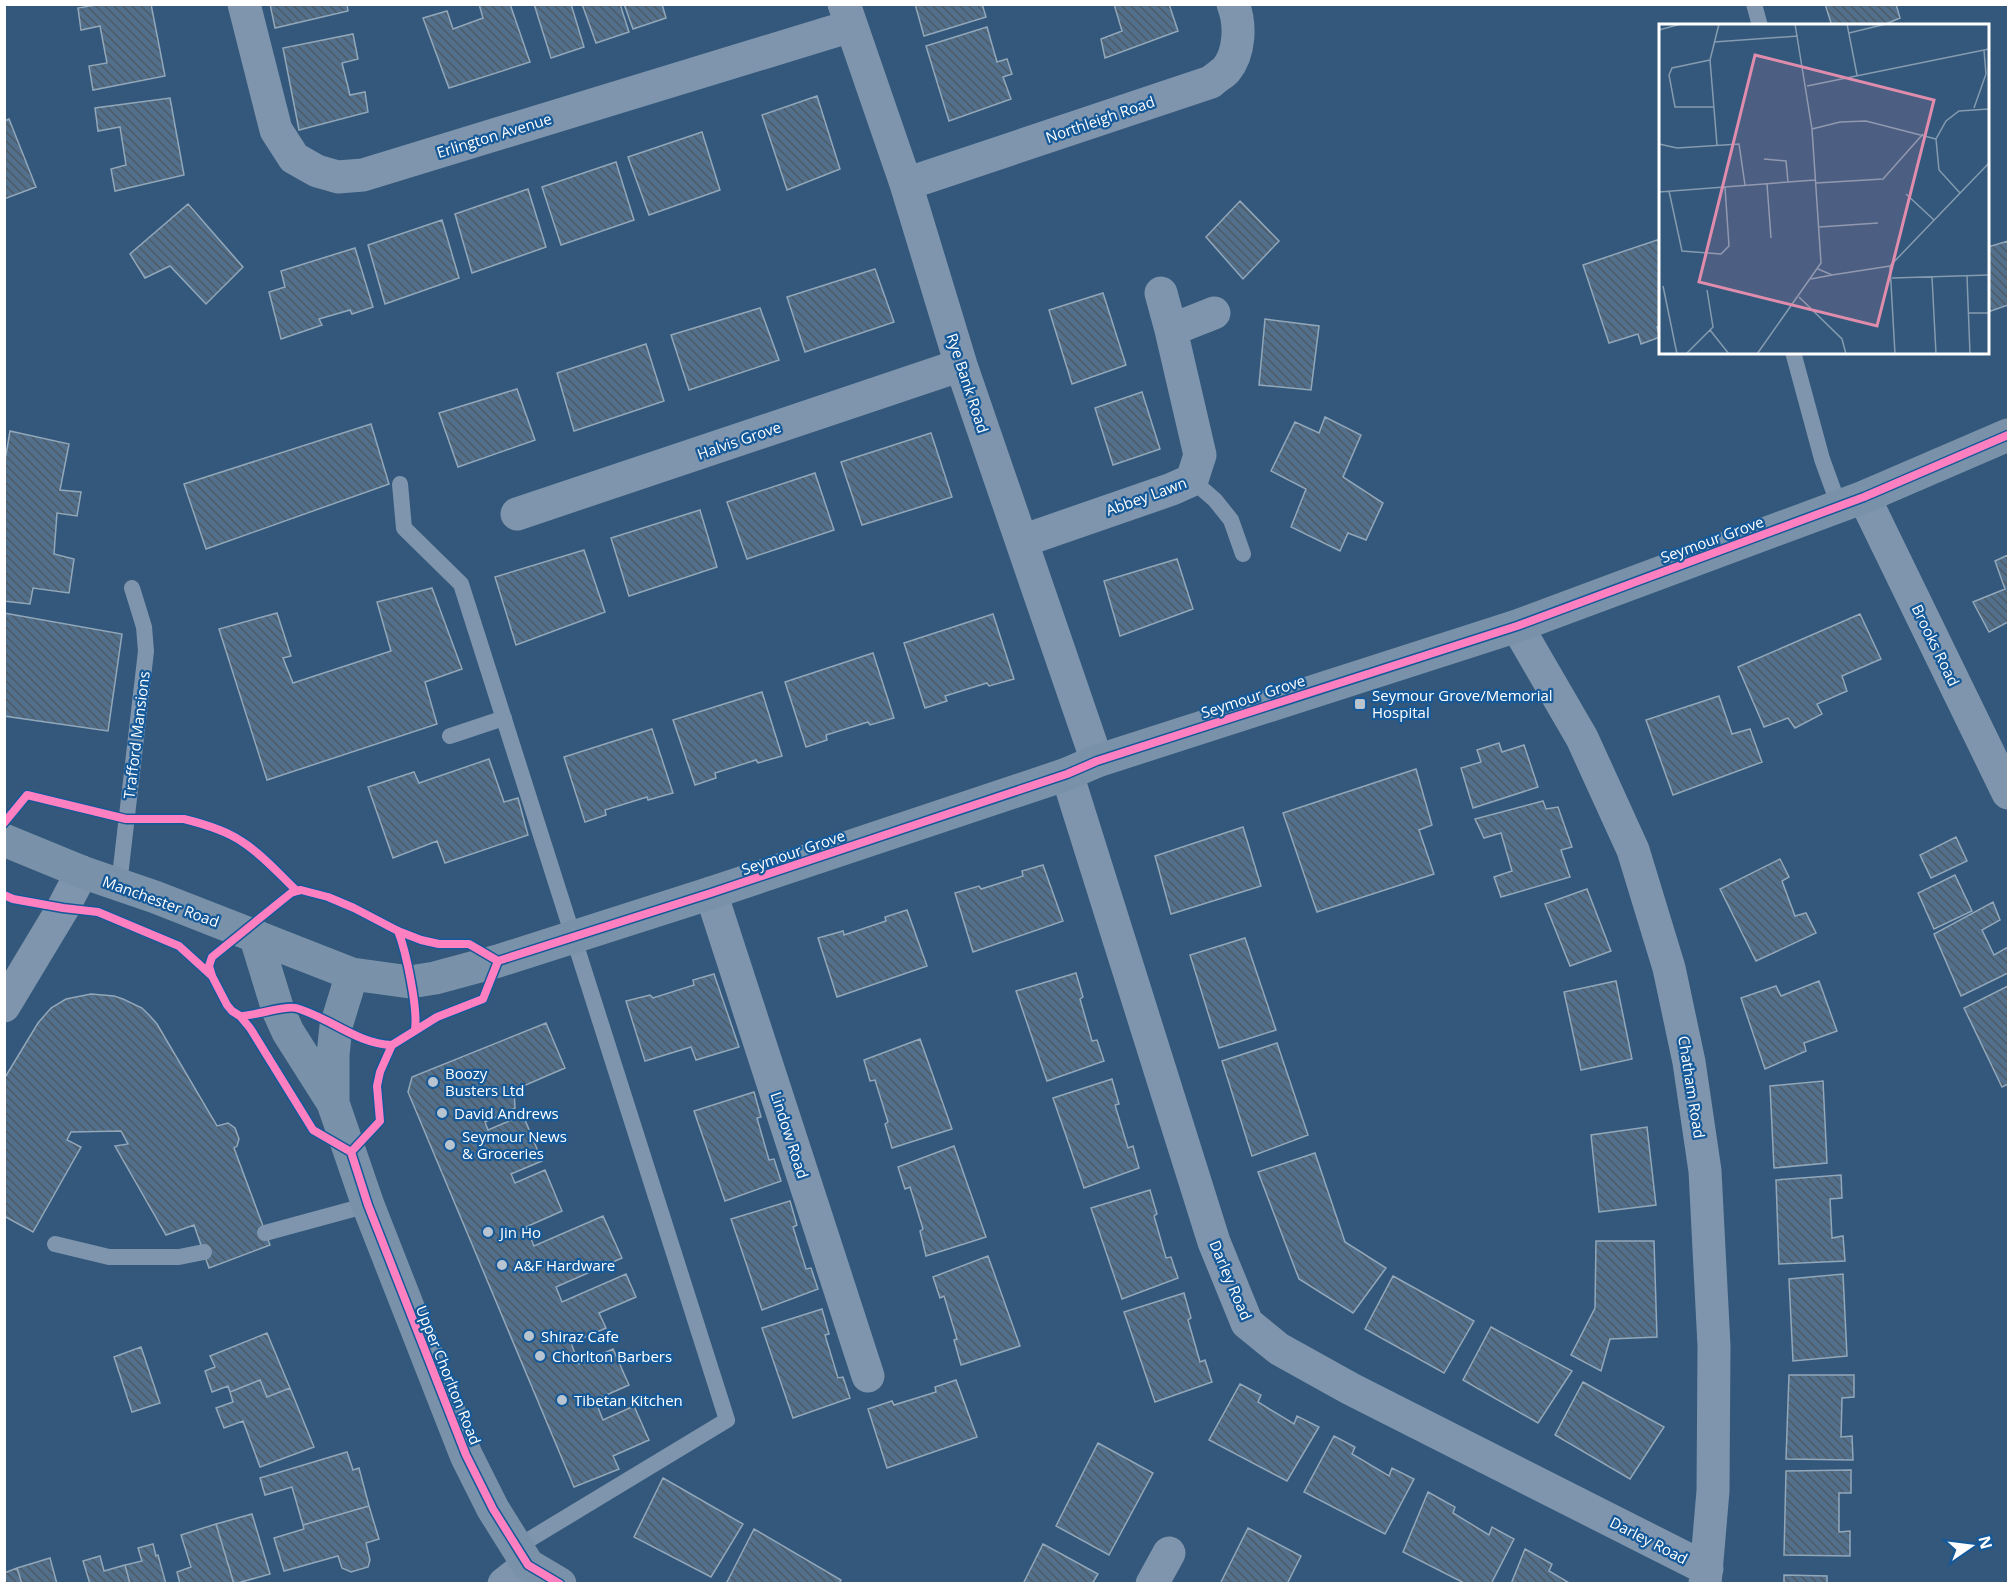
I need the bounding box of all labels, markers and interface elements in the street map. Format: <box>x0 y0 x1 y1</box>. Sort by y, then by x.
inset map <box>1659 24 1989 354</box>
street label: Northleigh Road <box>1043 91 1157 147</box>
street label: Erlington Avenue <box>434 108 554 162</box>
street label: Rye Bank Road <box>942 331 994 435</box>
street label: Halvis Grove <box>694 416 784 464</box>
street label: Abbey Lawn <box>1103 472 1189 520</box>
street label: Seymour Grove <box>1658 511 1766 567</box>
street label: Brooks Road <box>1908 601 1964 689</box>
street label: Trafford Mansions <box>118 670 154 800</box>
street label: Seymour Grove <box>1198 670 1308 722</box>
place label: Seymour Grove/Memorial Hospital <box>1372 685 1553 722</box>
marker: Seymour Grove/Memorial Hospital <box>1353 697 1367 711</box>
street label: Seymour Grove <box>739 825 847 879</box>
street label: Manchester Road <box>100 871 222 931</box>
street label: Chatham Road <box>1674 1034 1710 1140</box>
place label: Boozy Busters Ltd <box>445 1063 524 1100</box>
marker: Boozy Busters Ltd <box>426 1075 440 1089</box>
street label: Lindow Road <box>767 1089 813 1181</box>
place label: David Andrews <box>454 1103 559 1123</box>
marker: David Andrews <box>435 1106 449 1120</box>
place label: Seymour News & Groceries <box>462 1126 567 1163</box>
marker: Seymour News & Groceries <box>443 1138 457 1152</box>
place label: Jin Ho <box>498 1222 541 1242</box>
marker: Jin Ho <box>481 1225 495 1239</box>
street label: Darley Road <box>1205 1237 1257 1323</box>
place label: A&F Hardware <box>514 1255 615 1275</box>
marker: A&F Hardware <box>495 1258 509 1272</box>
street label: Upper Chorlton Road <box>412 1302 486 1448</box>
place label: Shiraz Cafe <box>541 1326 619 1346</box>
marker: Shiraz Cafe <box>522 1329 536 1343</box>
place label: Chorlton Barbers <box>552 1346 672 1366</box>
marker: Chorlton Barbers <box>533 1349 547 1363</box>
place label: Tibetan Kitchen <box>574 1390 683 1410</box>
marker: Tibetan Kitchen <box>555 1393 569 1407</box>
street label: Darley Road <box>1607 1512 1691 1568</box>
north arrow <box>1941 1516 2001 1576</box>
text: N <box>1973 1533 1998 1551</box>

